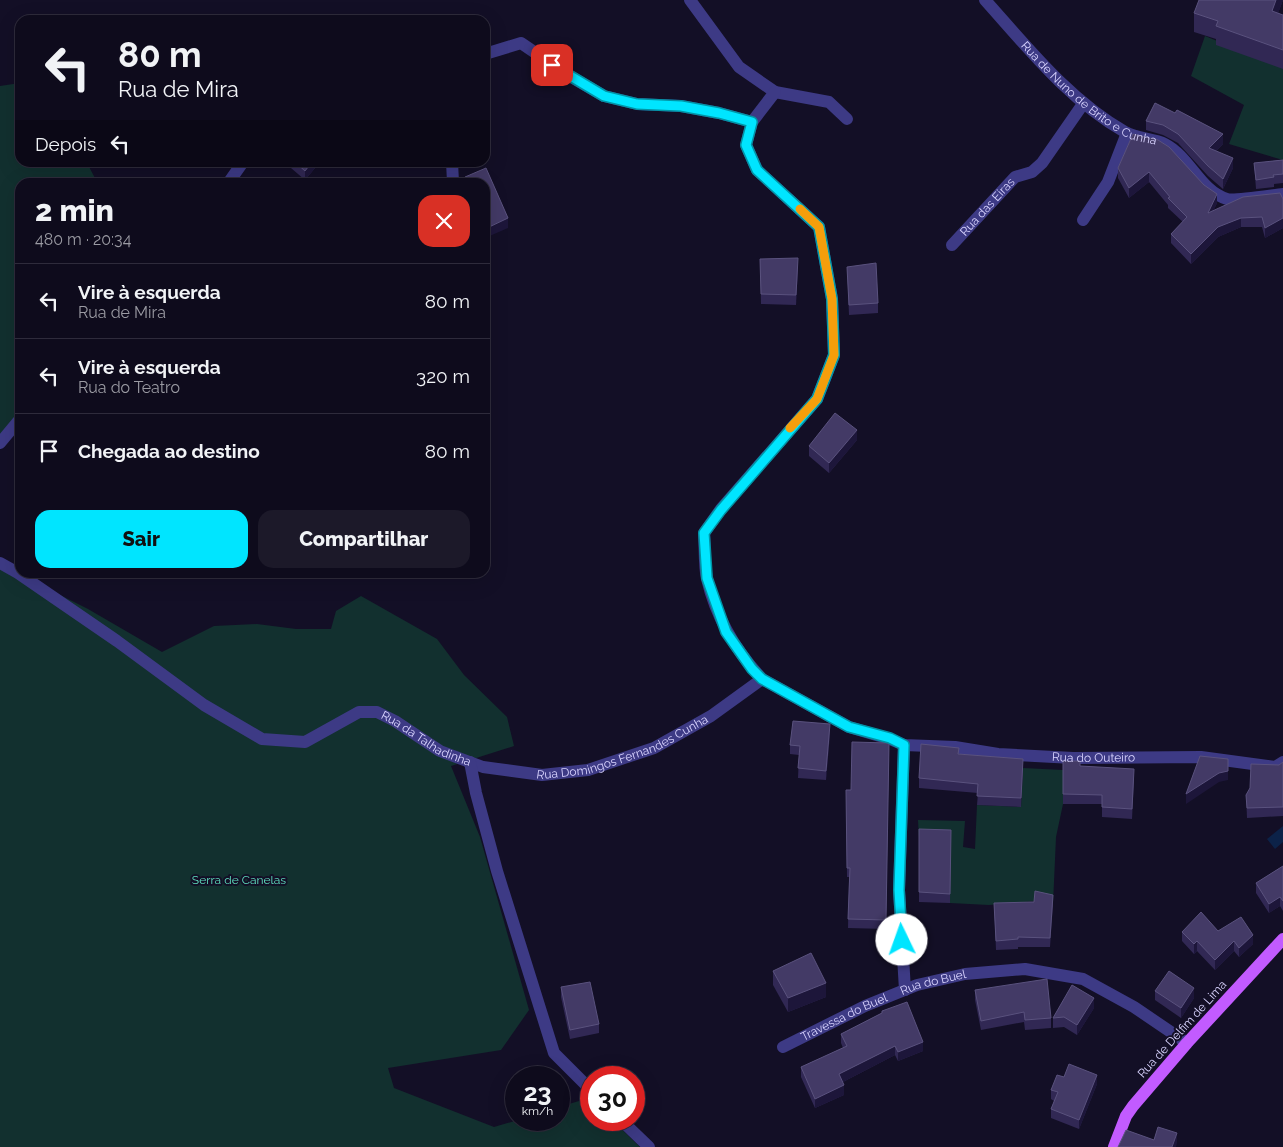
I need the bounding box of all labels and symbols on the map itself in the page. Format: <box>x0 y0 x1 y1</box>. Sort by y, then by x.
street label: Rua de Nuno de Brito e Cunha <box>1018 39 1158 148</box>
pin <box>531 44 573 86</box>
street label: Rua das Eiras <box>957 175 1018 239</box>
street label: Rua da Talhadinha <box>379 708 473 769</box>
street label: Rua Domingos Fernandes Cunha <box>536 712 710 782</box>
street label: Rua do Outeiro <box>1052 750 1135 765</box>
park label: Serra de Canelas <box>192 873 286 887</box>
position arrow <box>875 913 927 965</box>
street label: Rua do Buel <box>898 967 968 998</box>
street label: Rua de Delfim de Lima <box>1135 978 1229 1080</box>
street label: Travessa do Buel <box>798 990 890 1044</box>
speed limit sign: 30 <box>580 1066 645 1131</box>

